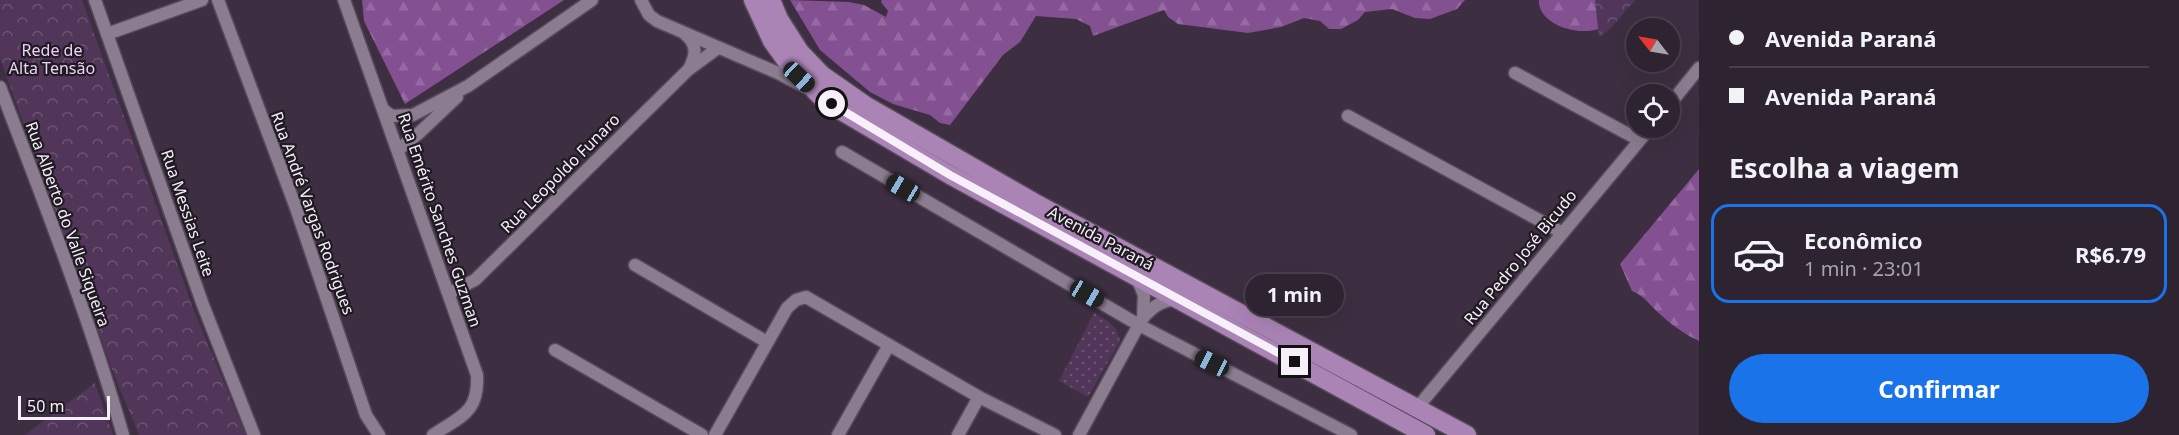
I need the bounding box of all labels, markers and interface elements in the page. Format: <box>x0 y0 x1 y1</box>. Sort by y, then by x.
north arrow <box>1626 18 1680 72</box>
map controls <box>1626 18 1680 138</box>
text: Avenida Paraná <box>1765 23 1937 53</box>
park label: Rede de Alta Tensão <box>9 39 95 79</box>
car <box>780 58 818 96</box>
text: Avenida Paraná <box>1765 81 1937 111</box>
button: locate <box>1626 84 1680 138</box>
route start <box>818 90 845 117</box>
street label: Rua André Vargas Rodrigues <box>266 109 360 317</box>
street label: Rua Leopoldo Funaro <box>496 109 624 237</box>
street label: Rua Emérito Sanches Guzman <box>393 110 487 330</box>
street label: Rua Alberto do Valle Siqueira <box>21 118 115 330</box>
street label: Rua Messias Leite <box>156 146 220 280</box>
text: Escolha a viagem <box>1729 149 1960 186</box>
car <box>883 171 923 205</box>
street label: Rua Pedro José Bicudo <box>1459 185 1581 329</box>
street label: Avenida Paraná <box>1044 201 1158 275</box>
text: Econômico <box>1804 225 1923 255</box>
icon: car <box>1732 227 1786 281</box>
text: R$6.79 <box>2075 239 2146 269</box>
text: 1 min · 23:01 <box>1804 255 1924 282</box>
callout: 1 min <box>1246 275 1344 317</box>
car <box>1067 277 1107 311</box>
text: 1 min <box>1267 281 1322 308</box>
car <box>1192 347 1232 379</box>
route end <box>1281 348 1308 375</box>
button: Confirmar <box>1729 354 2149 423</box>
scale bar <box>18 393 110 420</box>
text: 50 m <box>27 395 64 417</box>

